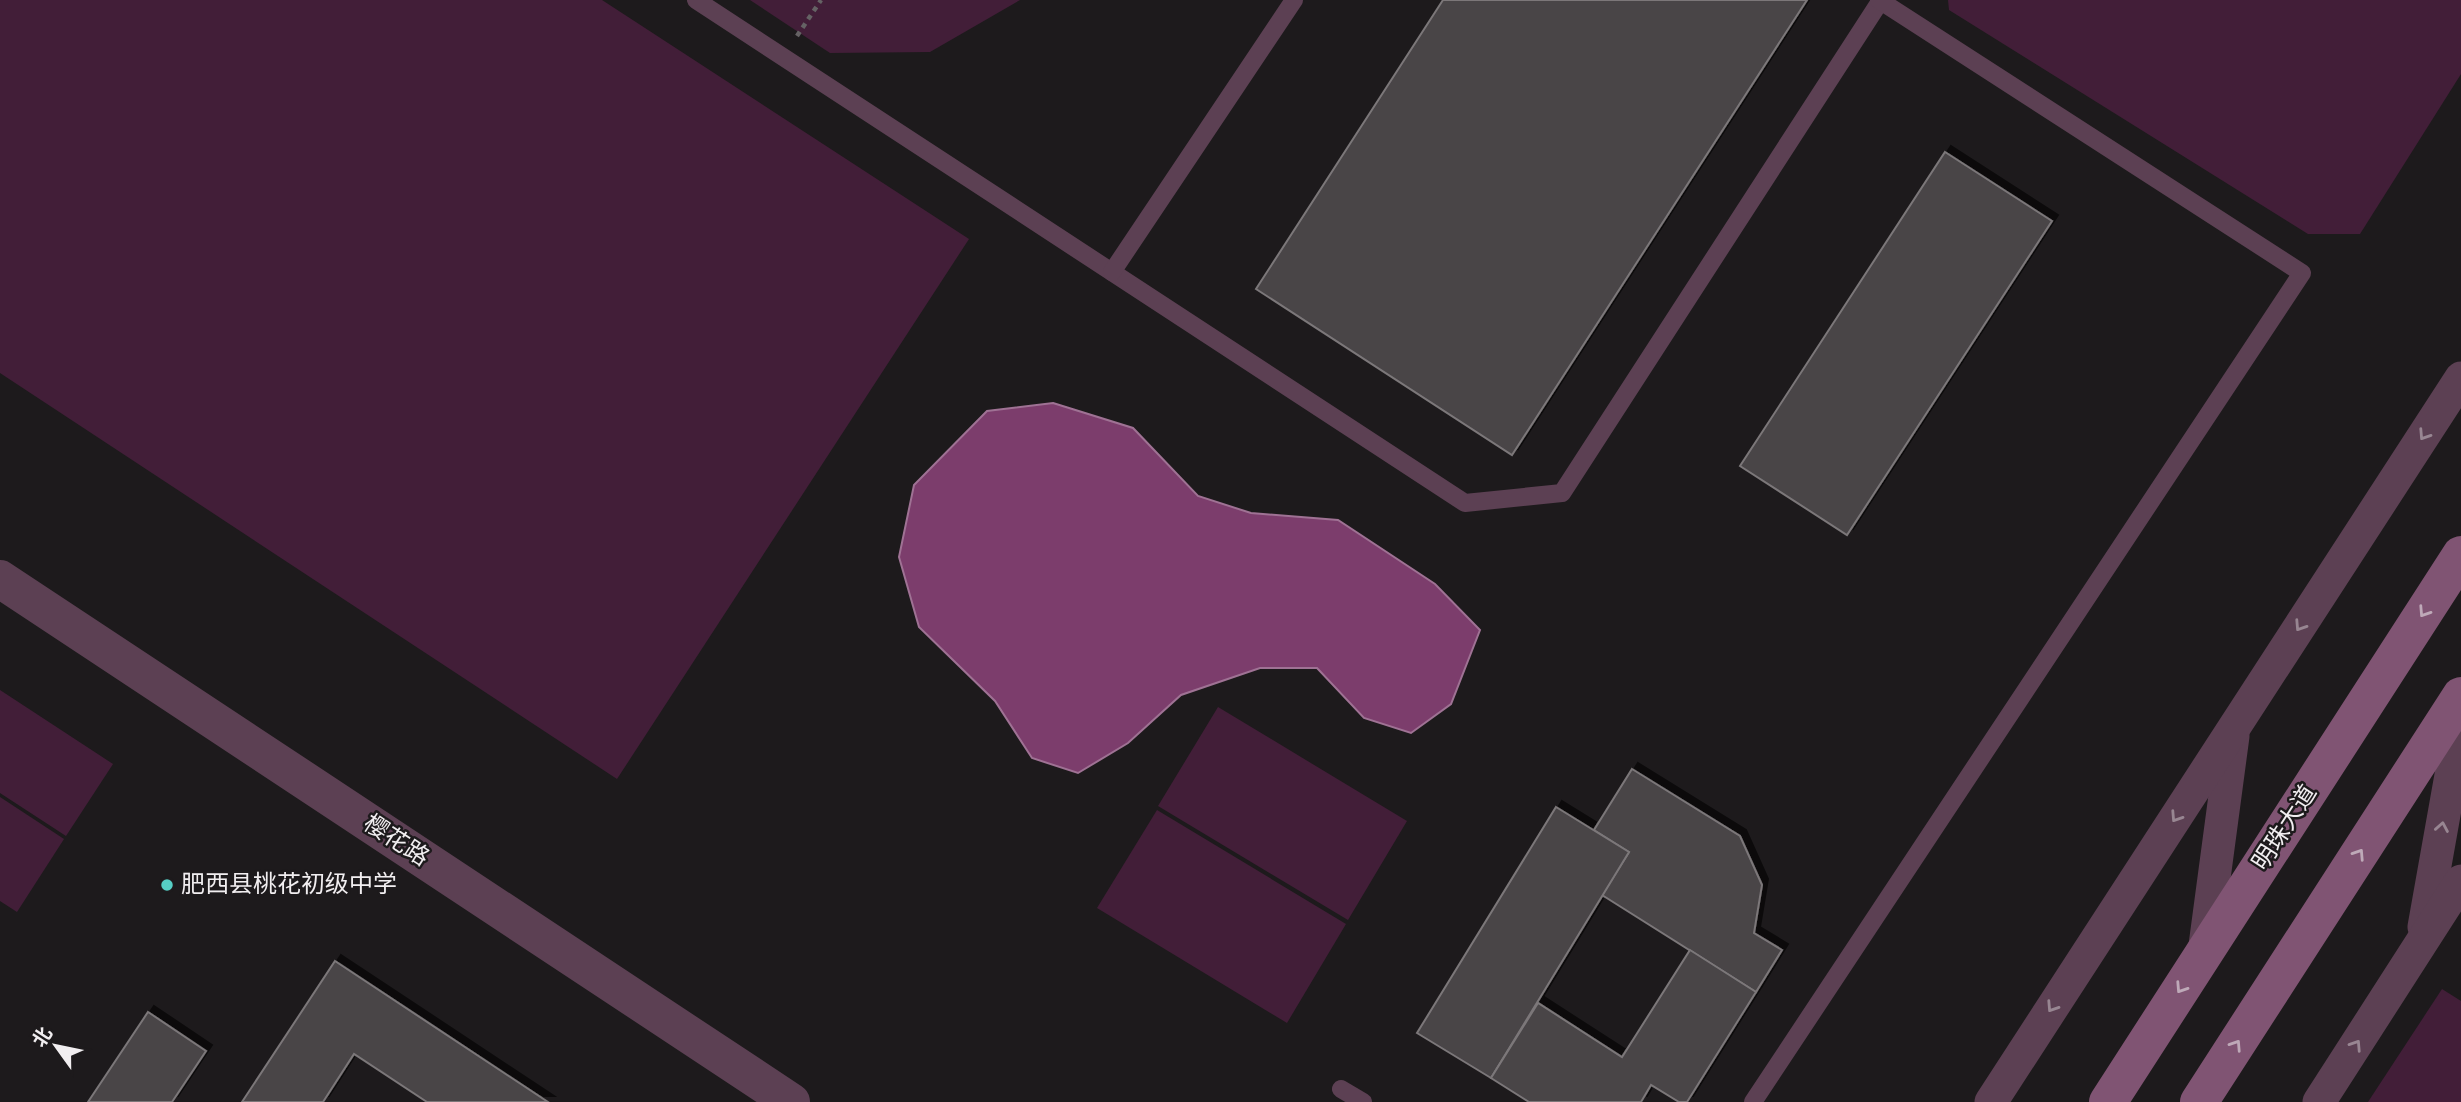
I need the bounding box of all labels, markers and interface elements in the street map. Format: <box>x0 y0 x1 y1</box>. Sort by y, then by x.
one-way arrow <box>2420 427 2432 440</box>
one-way arrow <box>2420 604 2432 617</box>
one-way arrow <box>2295 618 2308 631</box>
street label: 明珠大道 <box>2244 778 2326 878</box>
street label: 樱花路 <box>356 806 436 876</box>
one-way arrow <box>2172 809 2185 822</box>
one-way arrow <box>2434 822 2449 833</box>
one-way arrow <box>2351 848 2364 861</box>
place label: 肥西县桃花初级中学 <box>181 867 397 903</box>
marker: 肥西县桃花初级中学 <box>159 877 175 893</box>
one-way arrow <box>2177 981 2190 994</box>
one-way arrow <box>2048 1000 2061 1013</box>
north arrow <box>21 1011 91 1081</box>
text: 北 <box>26 1022 60 1053</box>
one-way arrow <box>2228 1039 2241 1052</box>
one-way arrow <box>2347 1039 2360 1052</box>

